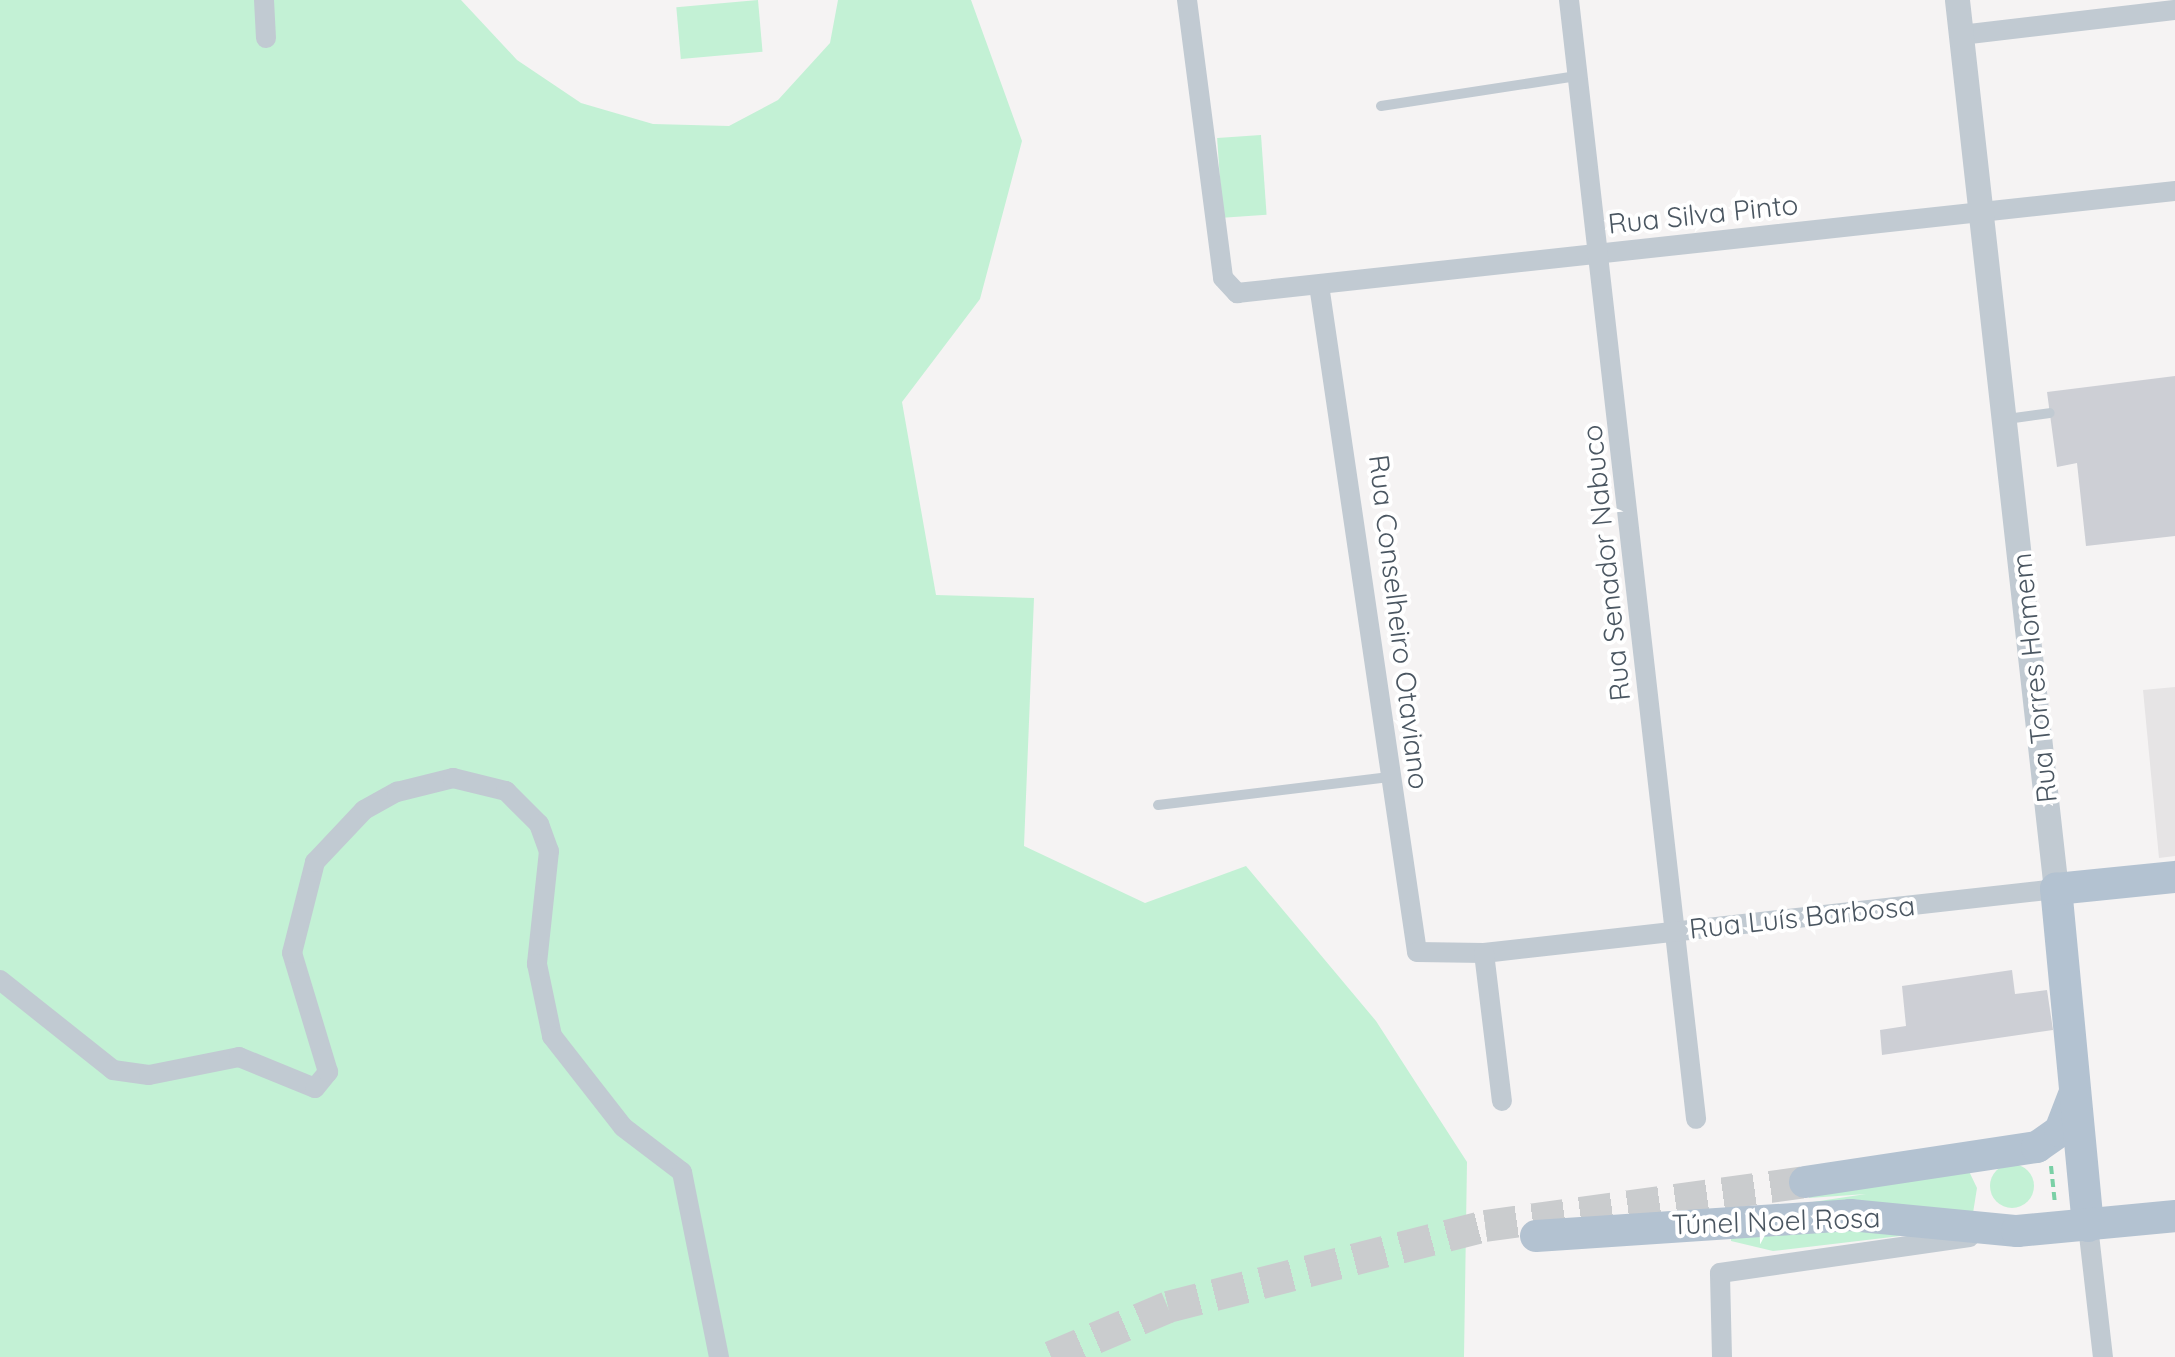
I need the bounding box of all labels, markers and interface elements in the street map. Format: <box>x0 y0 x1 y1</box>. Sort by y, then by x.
street label: Rua Silva Pinto <box>1606 187 1800 241</box>
street label: Rua Senador Nabuco <box>1575 423 1637 703</box>
street label: Rua Conselheiro Otaviano <box>1362 453 1436 791</box>
street label: Rua Torres Homem <box>2004 551 2064 805</box>
street label: Rua Luís Barbosa <box>1687 888 1917 946</box>
street label: Túnel Noel Rosa <box>1671 1201 1881 1241</box>

